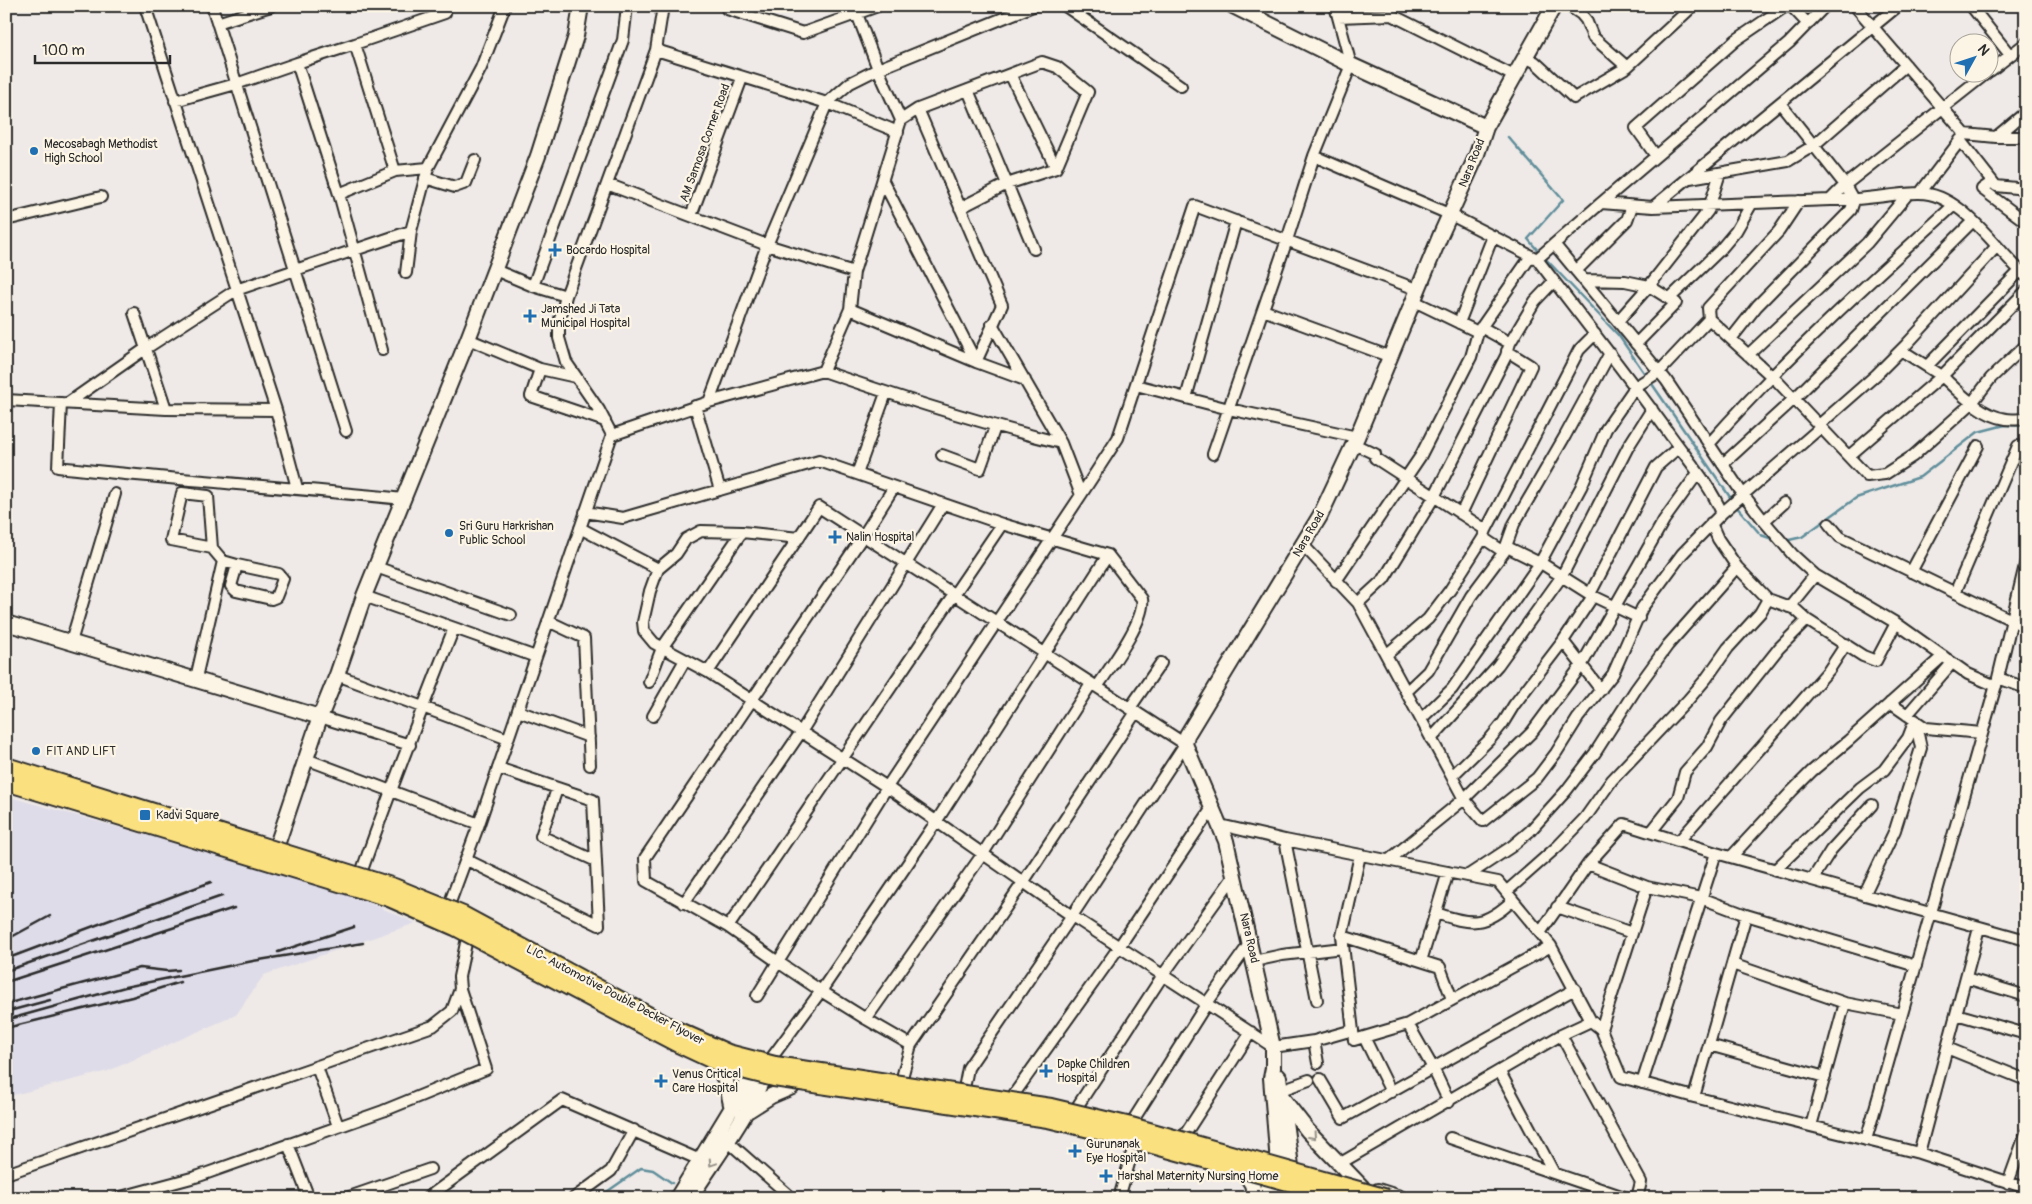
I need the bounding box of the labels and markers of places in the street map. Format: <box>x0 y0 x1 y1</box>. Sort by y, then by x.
place label: Mecosabagh Methodist High School <box>44 137 158 166</box>
marker: Mecosabagh Methodist High School <box>28 145 40 157</box>
marker: Bocardo Hospital <box>548 243 562 257</box>
place label: Bocardo Hospital <box>566 243 650 258</box>
place label: Jamshed Ji Tata Municipal Hospital <box>541 302 630 331</box>
marker: Jamshed Ji Tata Municipal Hospital <box>523 309 537 323</box>
place label: Sri Guru Harkrishan Public School <box>459 519 554 548</box>
marker: Sri Guru Harkrishan Public School <box>443 527 455 539</box>
marker: Nalin Hospital <box>828 530 842 544</box>
place label: Nalin Hospital <box>846 530 915 545</box>
place label: FIT AND LIFT <box>46 744 116 759</box>
marker: FIT AND LIFT <box>30 745 42 757</box>
marker: Kadvi Square <box>138 808 152 822</box>
place label: Kadvi Square <box>156 808 219 823</box>
place label: Dapke Children Hospital <box>1057 1057 1130 1086</box>
marker: Dapke Children Hospital <box>1039 1064 1053 1078</box>
place label: Venus Critical Care Hospital <box>672 1067 741 1096</box>
marker: Venus Critical Care Hospital <box>654 1074 668 1088</box>
place label: Gurunanak Eye Hospital <box>1086 1137 1146 1166</box>
marker: Gurunanak Eye Hospital <box>1068 1144 1082 1158</box>
marker: Harshal Maternity Nursing Home <box>1099 1169 1113 1183</box>
place label: Harshal Maternity Nursing Home <box>1117 1169 1278 1184</box>

